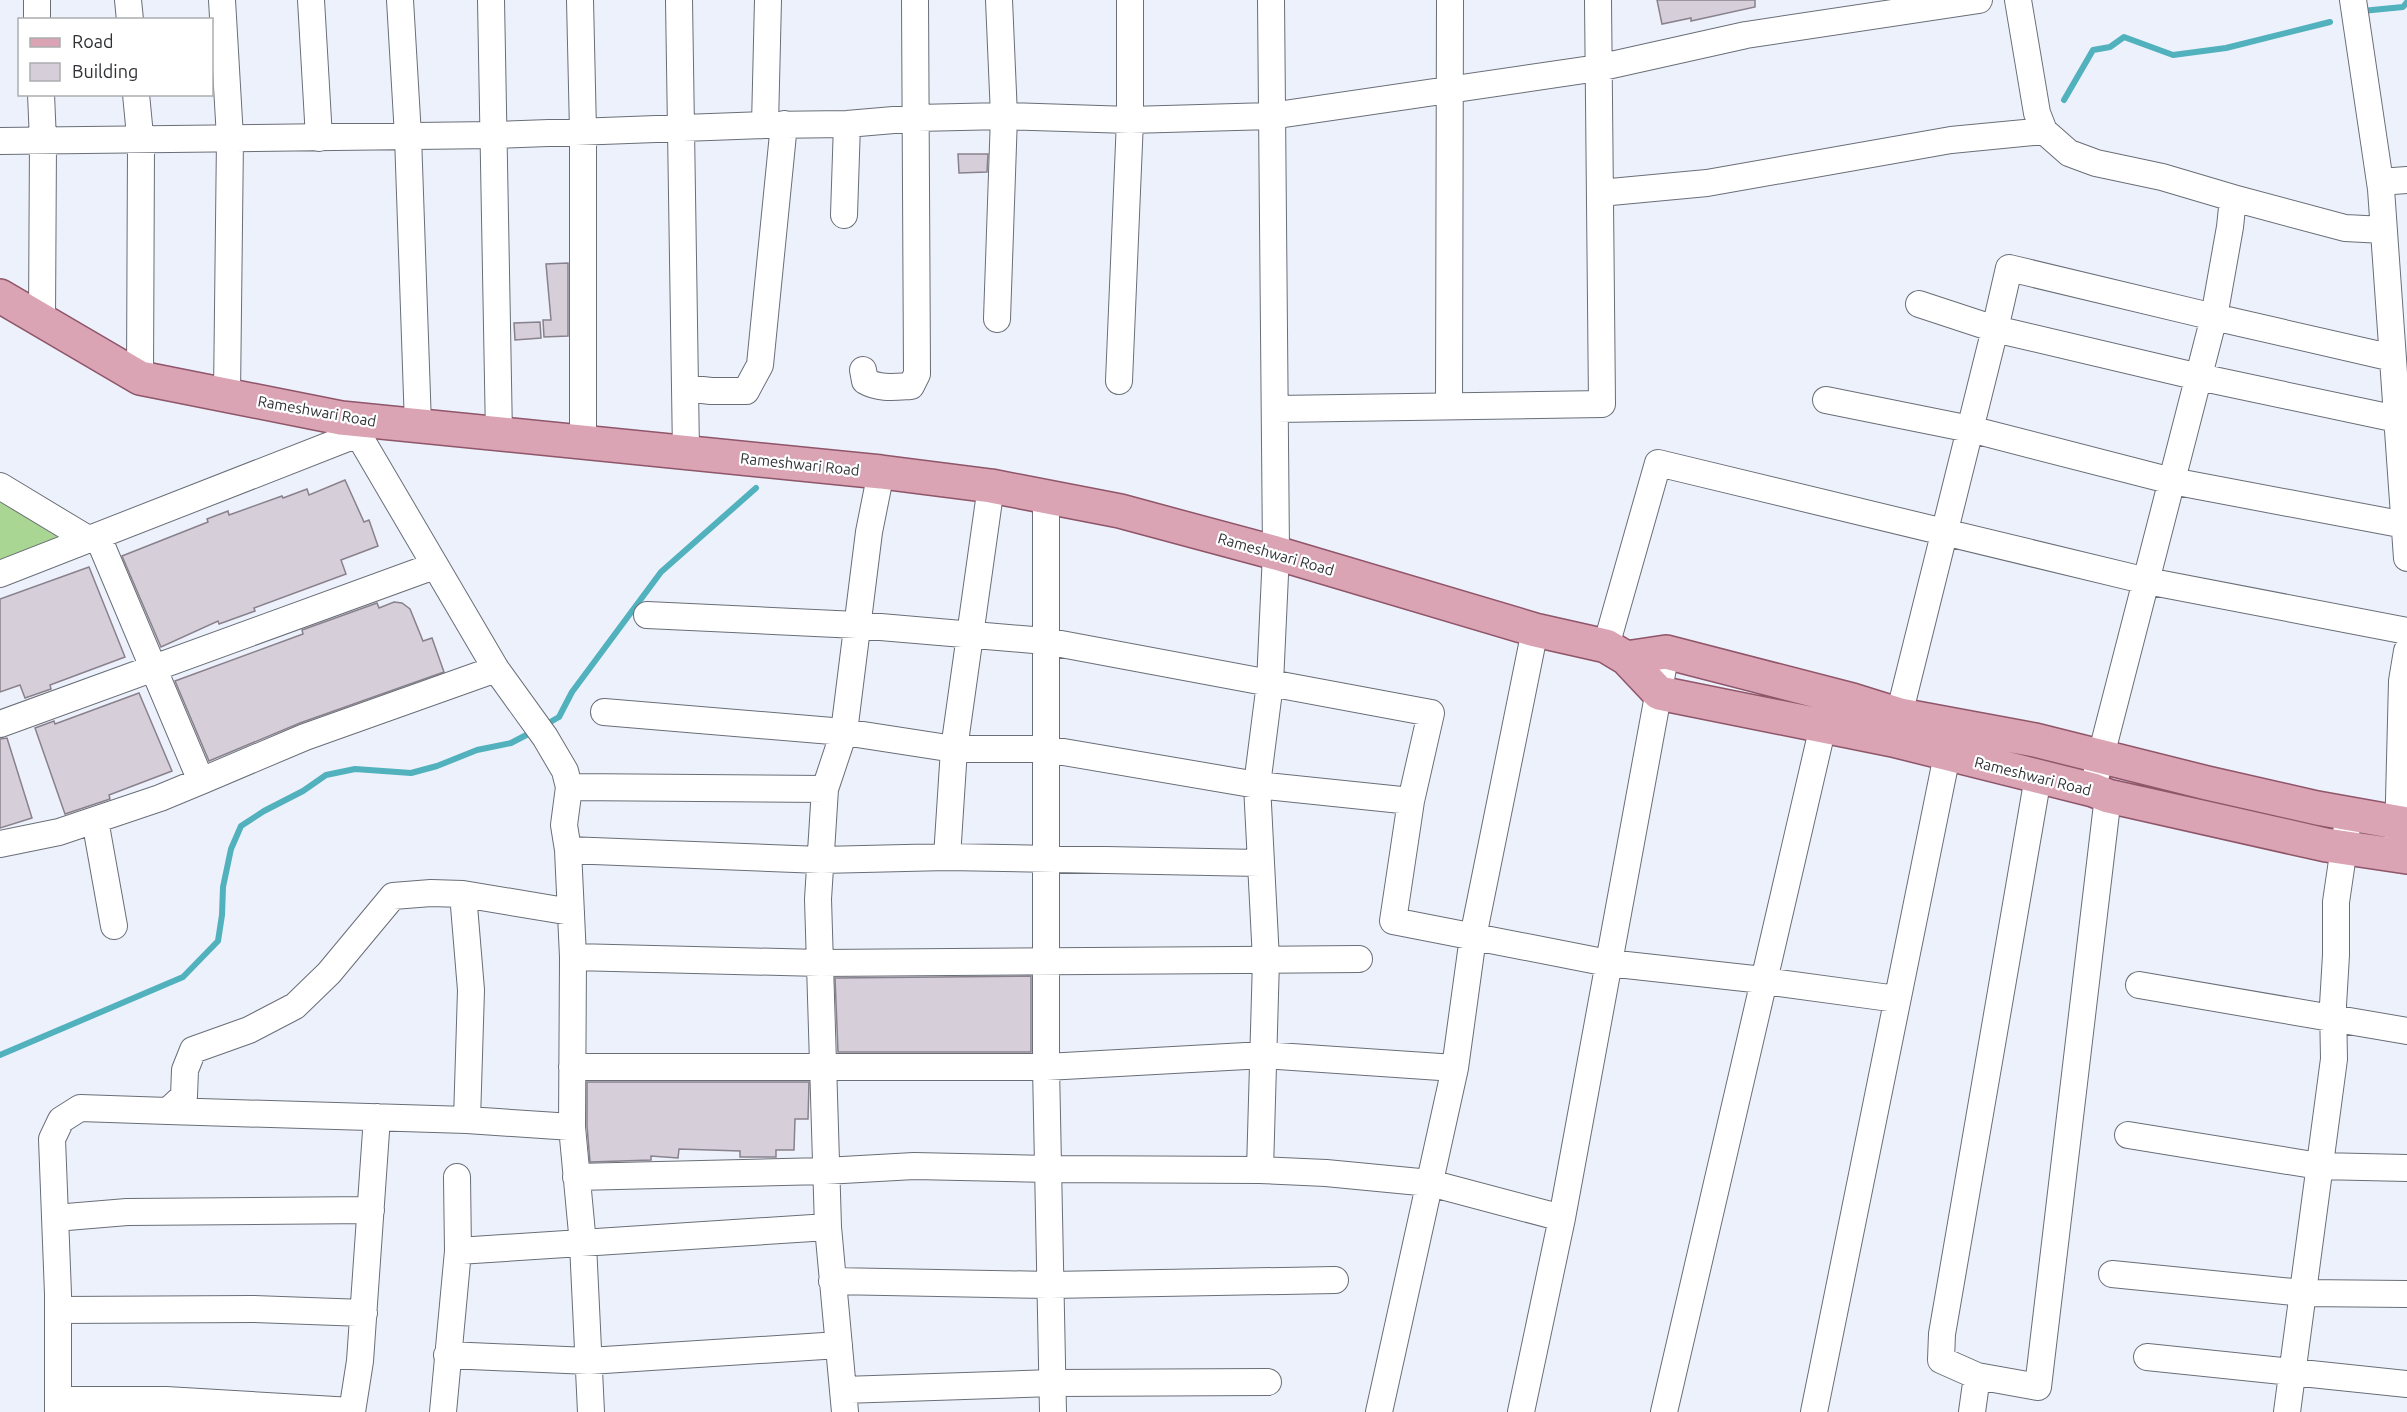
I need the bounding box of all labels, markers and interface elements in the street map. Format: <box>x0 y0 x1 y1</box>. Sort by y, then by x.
legend <box>18 18 213 96</box>
text: Road <box>72 31 114 51</box>
text: Building <box>72 61 138 81</box>
street label: Rameshwari Road <box>256 392 378 430</box>
street label: Rameshwari Road <box>739 449 861 479</box>
street label: Rameshwari Road <box>1216 529 1336 579</box>
street label: Rameshwari Road <box>1973 753 2093 799</box>

